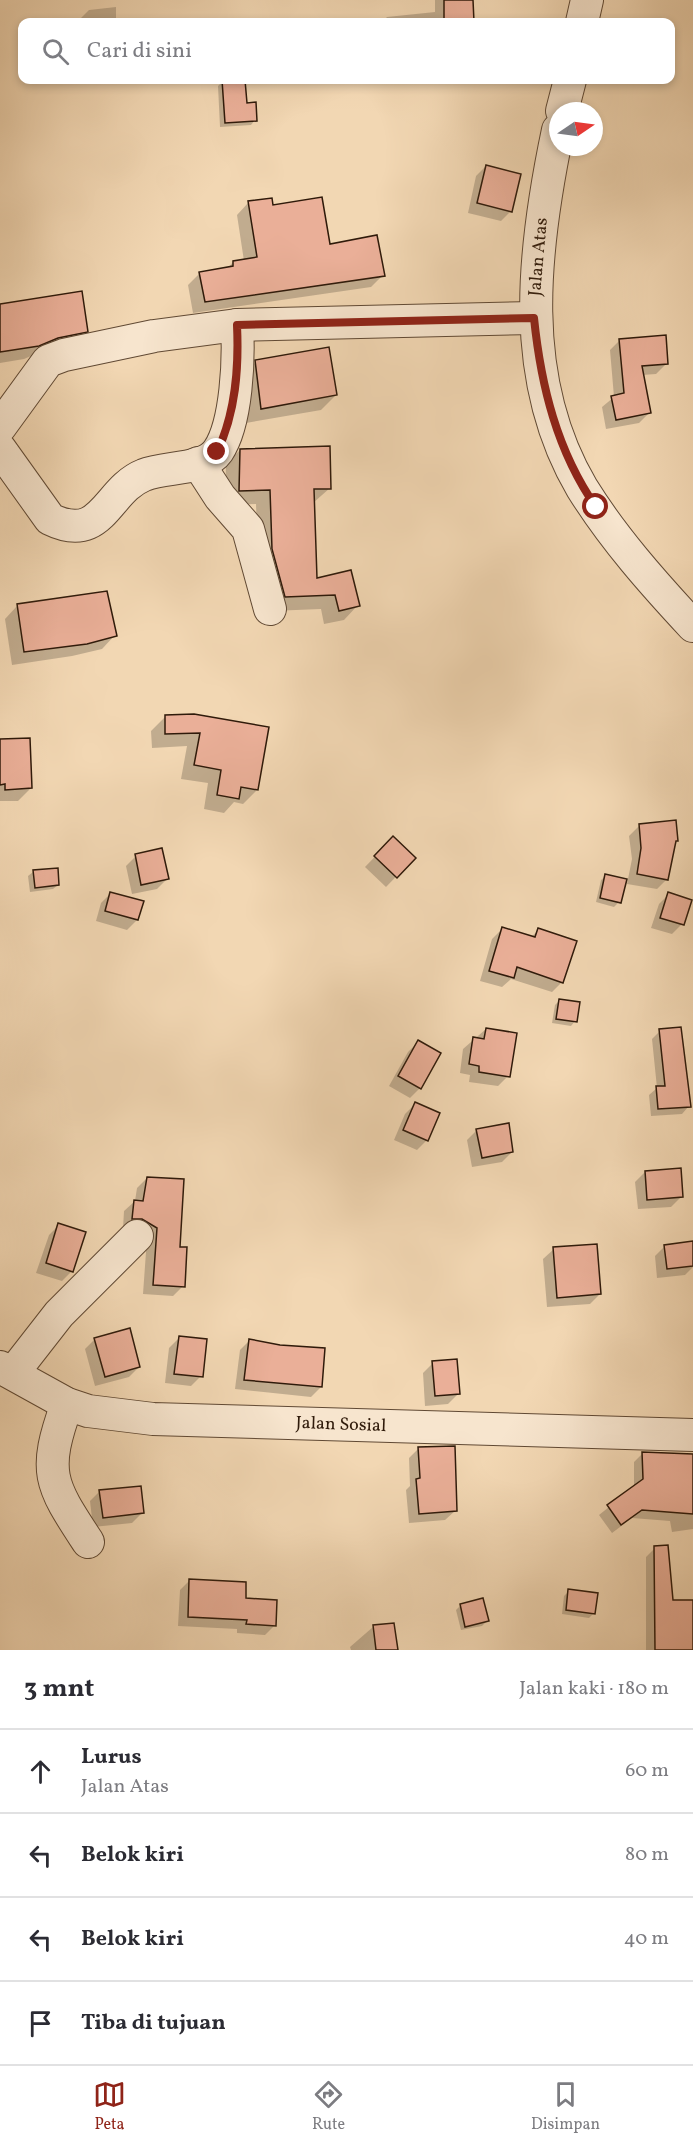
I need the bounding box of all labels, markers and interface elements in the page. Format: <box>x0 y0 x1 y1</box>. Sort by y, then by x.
search box <box>18 18 675 84</box>
icon: search <box>39 35 72 68</box>
text: Cari di sini <box>87 36 192 67</box>
north arrow <box>549 102 603 156</box>
street label: Jalan Atas <box>523 217 555 297</box>
route end <box>203 438 229 464</box>
route start <box>582 493 608 519</box>
street label: Jalan Sosial <box>295 1411 387 1439</box>
text: 3 mnt <box>24 1671 94 1707</box>
text: Jalan kaki · 180 m <box>519 1675 669 1703</box>
text: Lurus <box>81 1742 142 1773</box>
icon: ahead <box>24 1755 57 1788</box>
text: 60 m <box>625 1757 669 1785</box>
text: Jalan Atas <box>81 1773 169 1801</box>
icon: left <box>24 1839 57 1872</box>
text: Belok kiri <box>81 1840 184 1871</box>
text: 80 m <box>625 1841 669 1869</box>
icon: left <box>24 1923 57 1956</box>
text: Belok kiri <box>81 1924 184 1955</box>
text: 40 m <box>624 1925 669 1953</box>
icon: arrive <box>24 2007 57 2040</box>
text: Tiba di tujuan <box>81 2008 226 2039</box>
tab: Peta <box>93 2078 126 2136</box>
tab: Rute <box>312 2078 345 2136</box>
tab: Disimpan <box>531 2078 600 2136</box>

